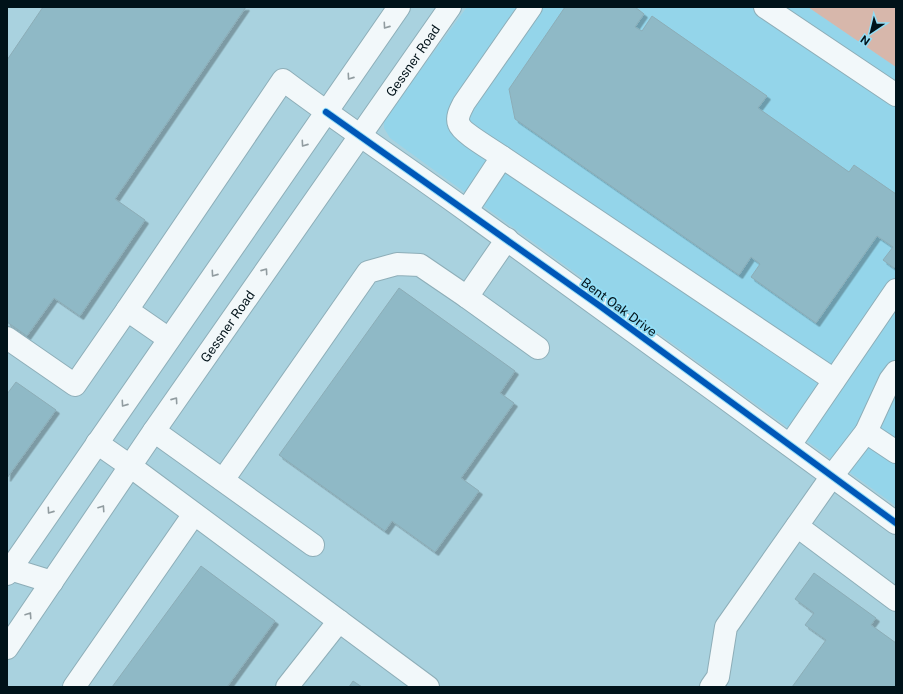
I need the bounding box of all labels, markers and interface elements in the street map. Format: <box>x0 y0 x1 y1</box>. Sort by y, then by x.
north arrow <box>851 12 891 52</box>
street label: Gessner Road <box>382 22 443 99</box>
one-way arrow <box>383 22 391 29</box>
text: N <box>858 33 872 48</box>
one-way arrow <box>348 73 355 80</box>
one-way arrow <box>301 140 309 147</box>
one-way arrow <box>260 268 267 275</box>
one-way arrow <box>211 270 219 277</box>
street label: Bent Oak Drive <box>578 275 660 339</box>
street label: Gessner Road <box>197 287 257 365</box>
one-way arrow <box>170 398 177 405</box>
one-way arrow <box>121 400 129 407</box>
one-way arrow <box>97 505 104 512</box>
one-way arrow <box>48 506 55 513</box>
one-way arrow <box>24 613 31 620</box>

